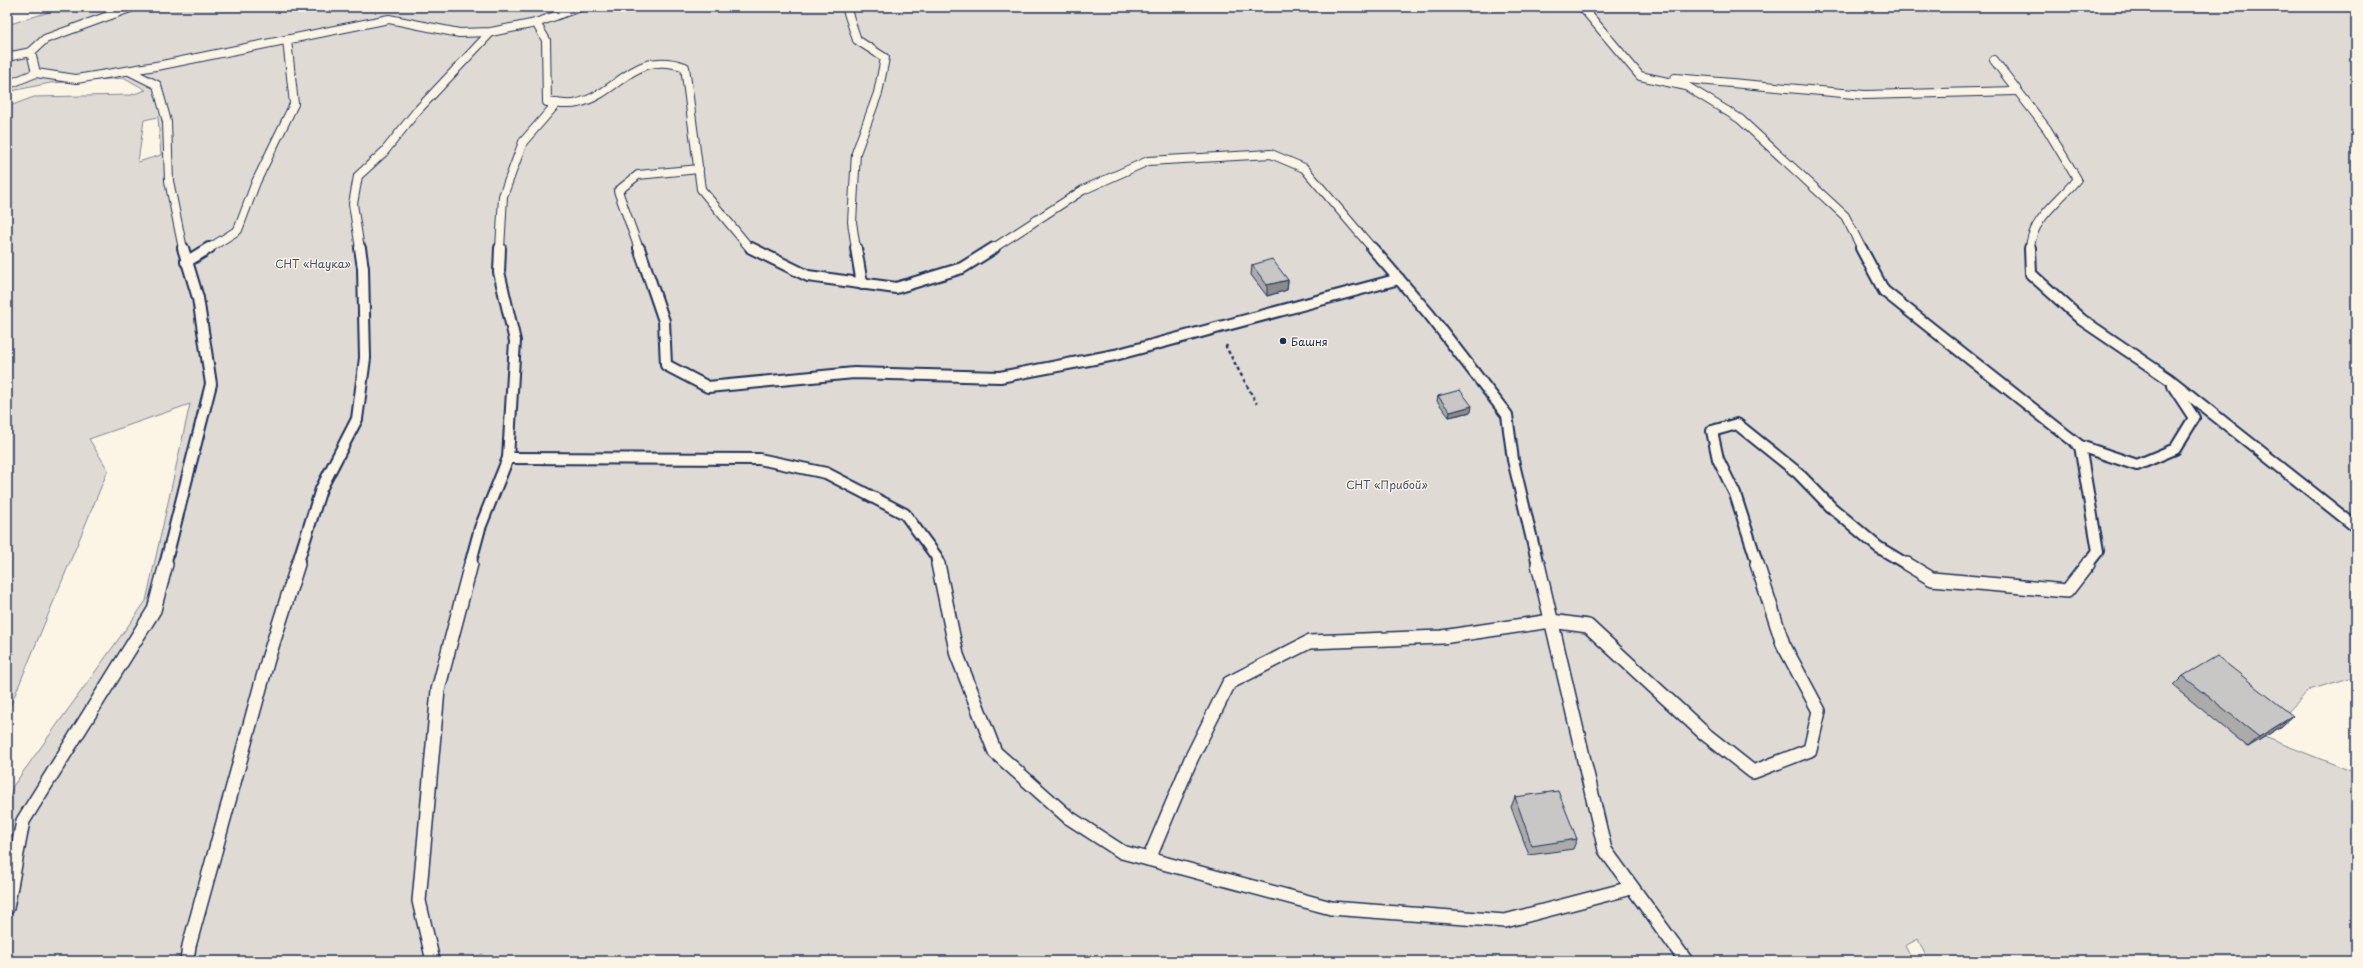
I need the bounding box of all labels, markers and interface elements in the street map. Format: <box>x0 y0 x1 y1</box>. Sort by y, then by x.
park label: СНТ «Наука» <box>275 255 351 272</box>
place label: Башня <box>1291 333 1328 350</box>
marker: Башня <box>1278 336 1288 346</box>
park label: СНТ «Прибой» <box>1346 476 1428 493</box>

